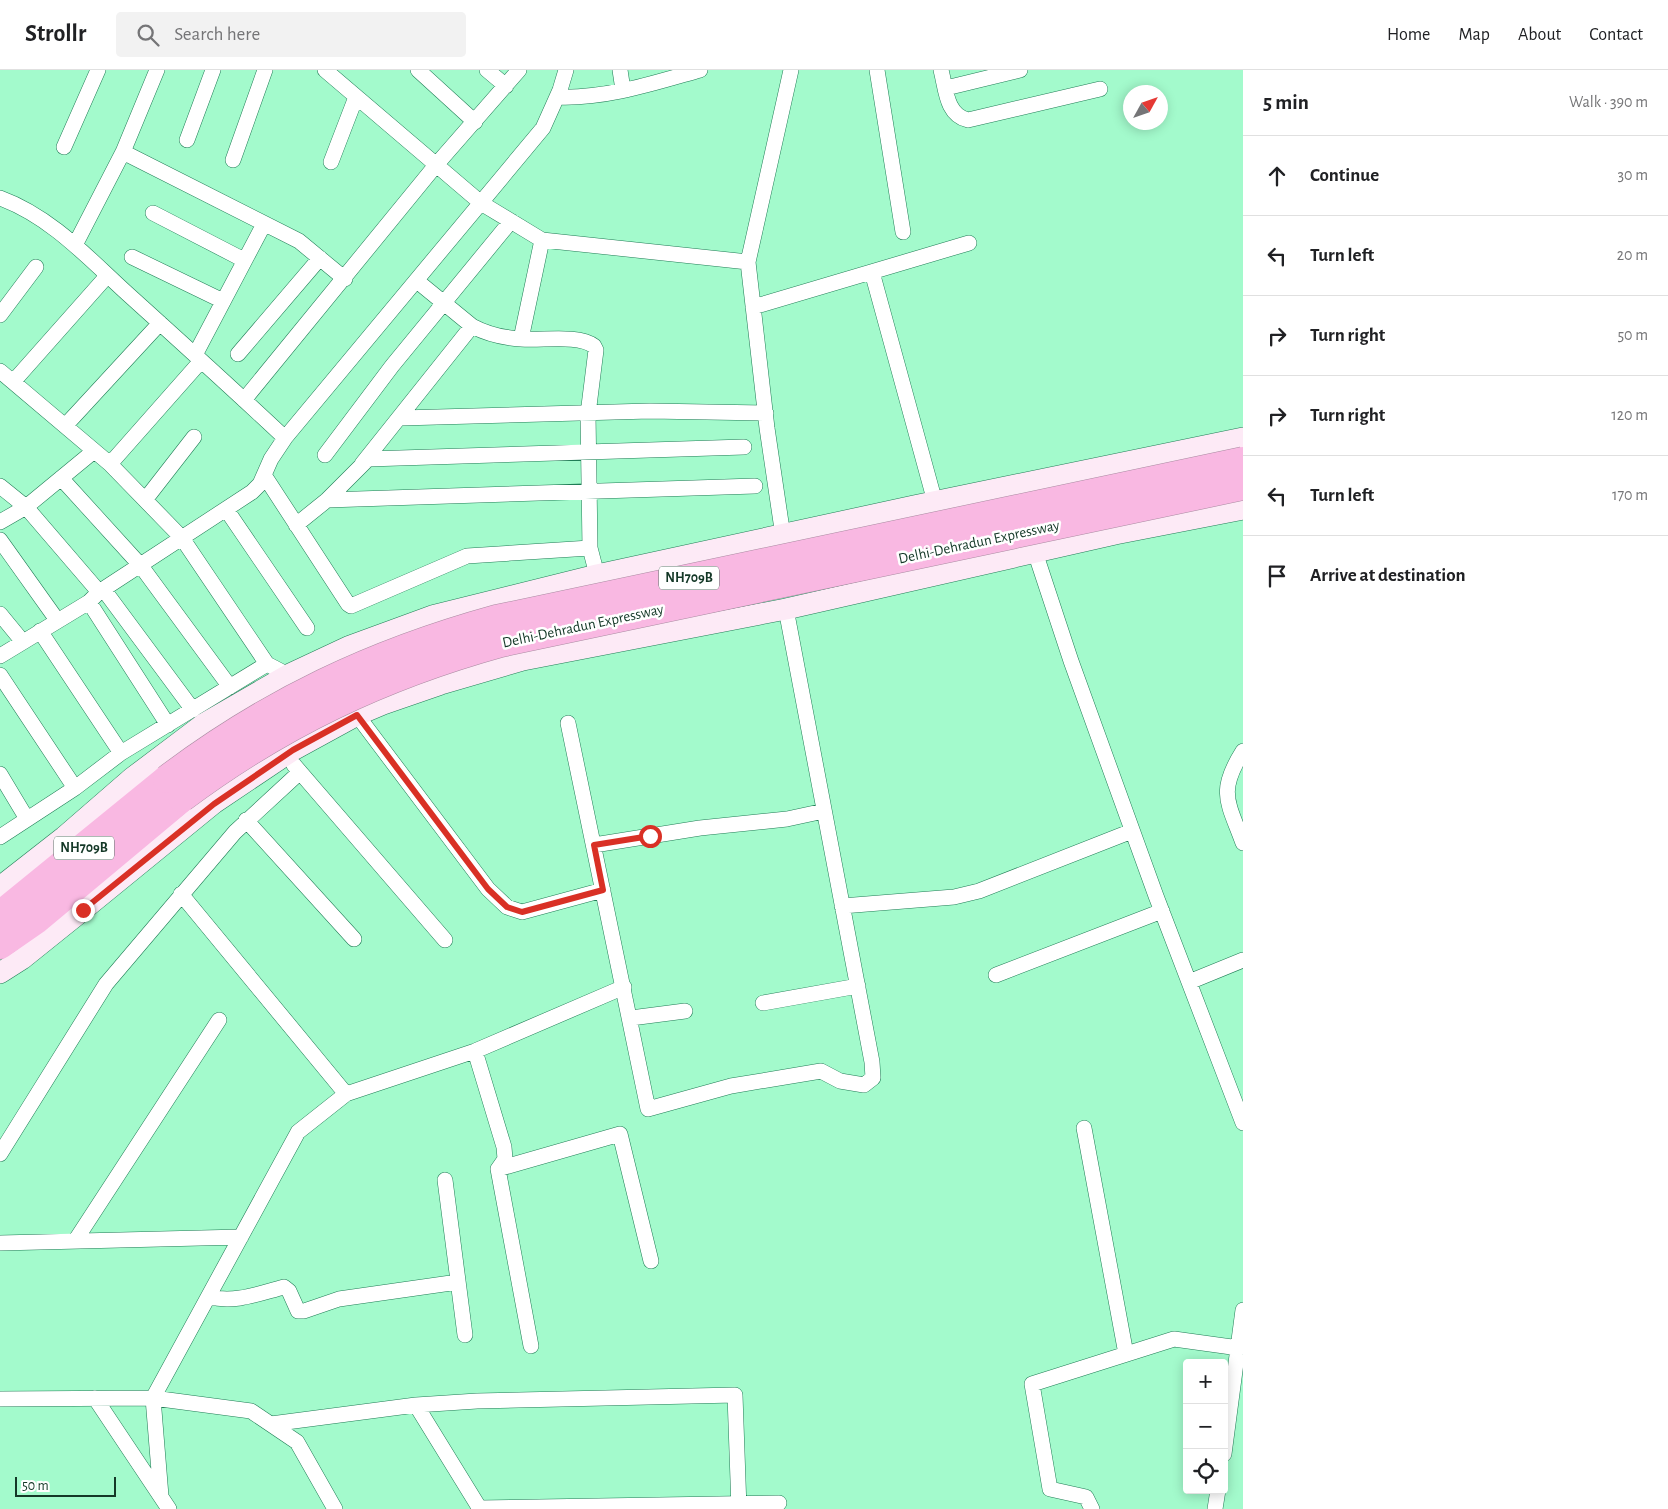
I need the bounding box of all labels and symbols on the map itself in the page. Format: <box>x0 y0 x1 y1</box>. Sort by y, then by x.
north arrow <box>1123 85 1168 130</box>
street label: Delhi-Dehradun Expressway <box>897 517 1062 566</box>
road number: NH709B <box>659 566 719 590</box>
street label: Delhi-Dehradun Expressway <box>501 601 666 650</box>
route start <box>639 825 662 848</box>
road number: NH709B <box>54 836 114 860</box>
route end <box>72 899 95 922</box>
scale bar <box>15 1474 116 1497</box>

